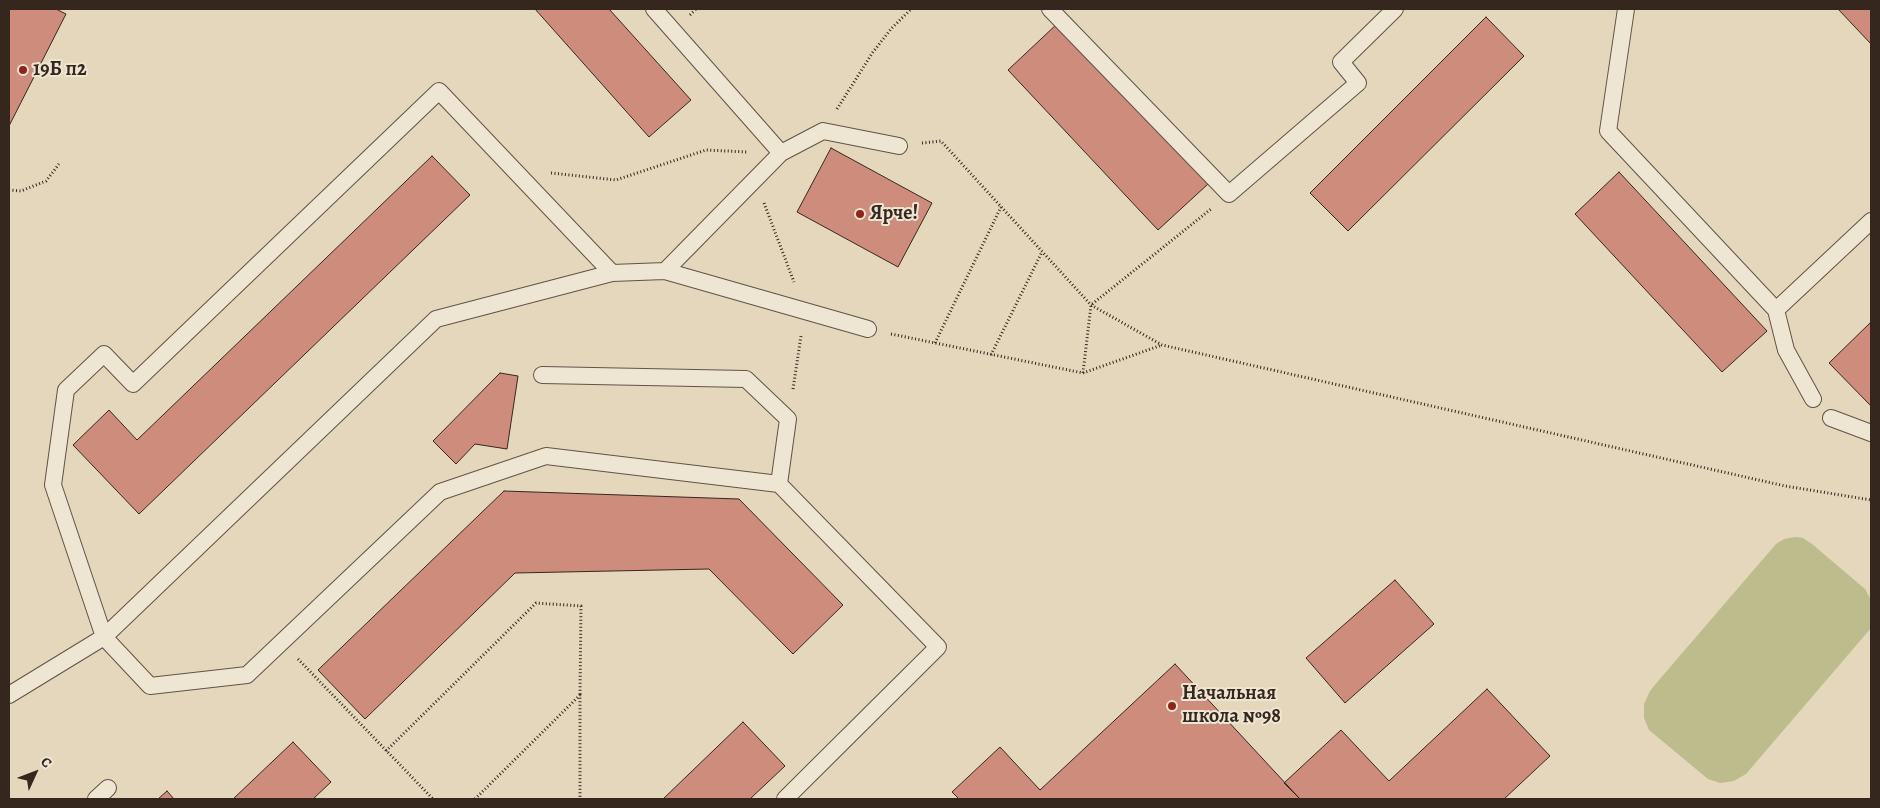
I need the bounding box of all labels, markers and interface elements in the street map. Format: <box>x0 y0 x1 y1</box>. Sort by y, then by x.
place label: 19Б п2 <box>33 58 87 82</box>
marker: 19Б п2 <box>17 64 29 76</box>
place label: Ярче! <box>870 202 918 226</box>
marker: Ярче! <box>854 208 866 220</box>
place label: Начальная школа №98 <box>1182 682 1281 729</box>
marker: Начальная школа №98 <box>1166 700 1178 712</box>
north arrow <box>10 748 60 798</box>
text: С <box>36 753 56 772</box>

